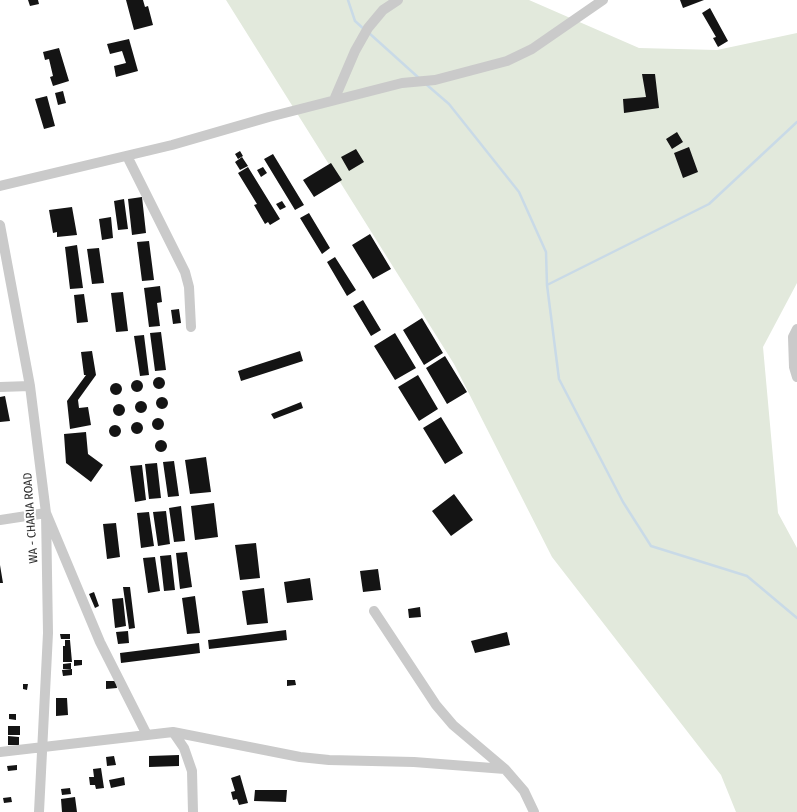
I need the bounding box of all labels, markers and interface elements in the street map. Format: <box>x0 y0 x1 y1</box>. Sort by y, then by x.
street label: WA - CHARIA ROAD <box>21 472 41 564</box>

